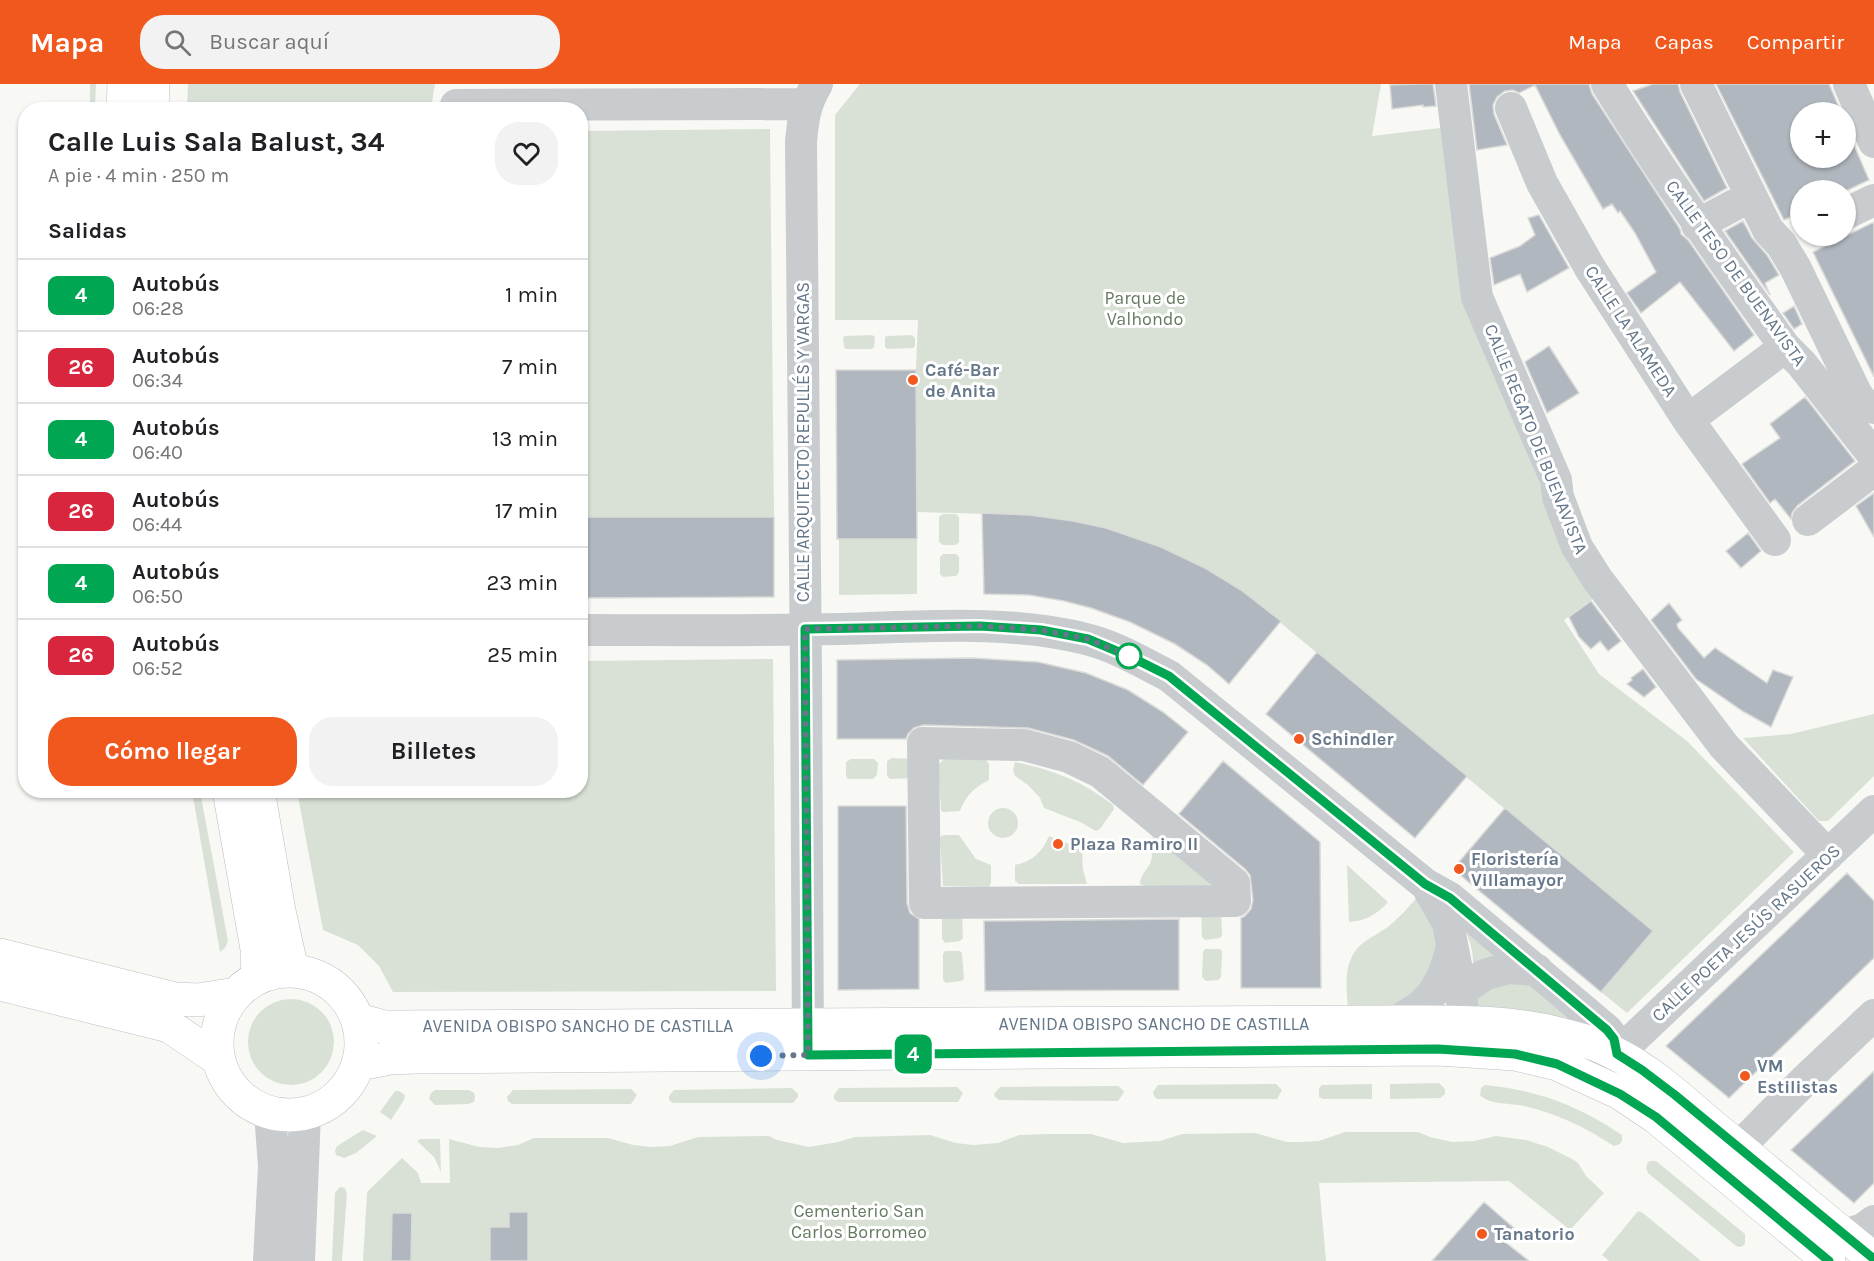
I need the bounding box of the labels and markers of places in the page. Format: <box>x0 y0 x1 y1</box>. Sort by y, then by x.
place label: Café-Bar de Anita <box>925 359 999 402</box>
marker: Café-Bar de Anita <box>906 373 920 387</box>
unlabelled marker <box>1116 643 1142 669</box>
place label: Schindler <box>1311 728 1393 750</box>
marker: Schindler <box>1292 732 1306 746</box>
place label: Plaza Ramiro II <box>1070 833 1198 855</box>
marker: Plaza Ramiro II <box>1051 837 1065 851</box>
place label: Floristería Villamayor <box>1471 848 1563 891</box>
marker: Floristería Villamayor <box>1452 862 1466 876</box>
place label: VM Estilistas <box>1757 1055 1838 1098</box>
marker: VM Estilistas <box>1738 1069 1752 1083</box>
place label: Tanatorio <box>1494 1223 1575 1245</box>
marker: Tanatorio <box>1475 1227 1489 1241</box>

